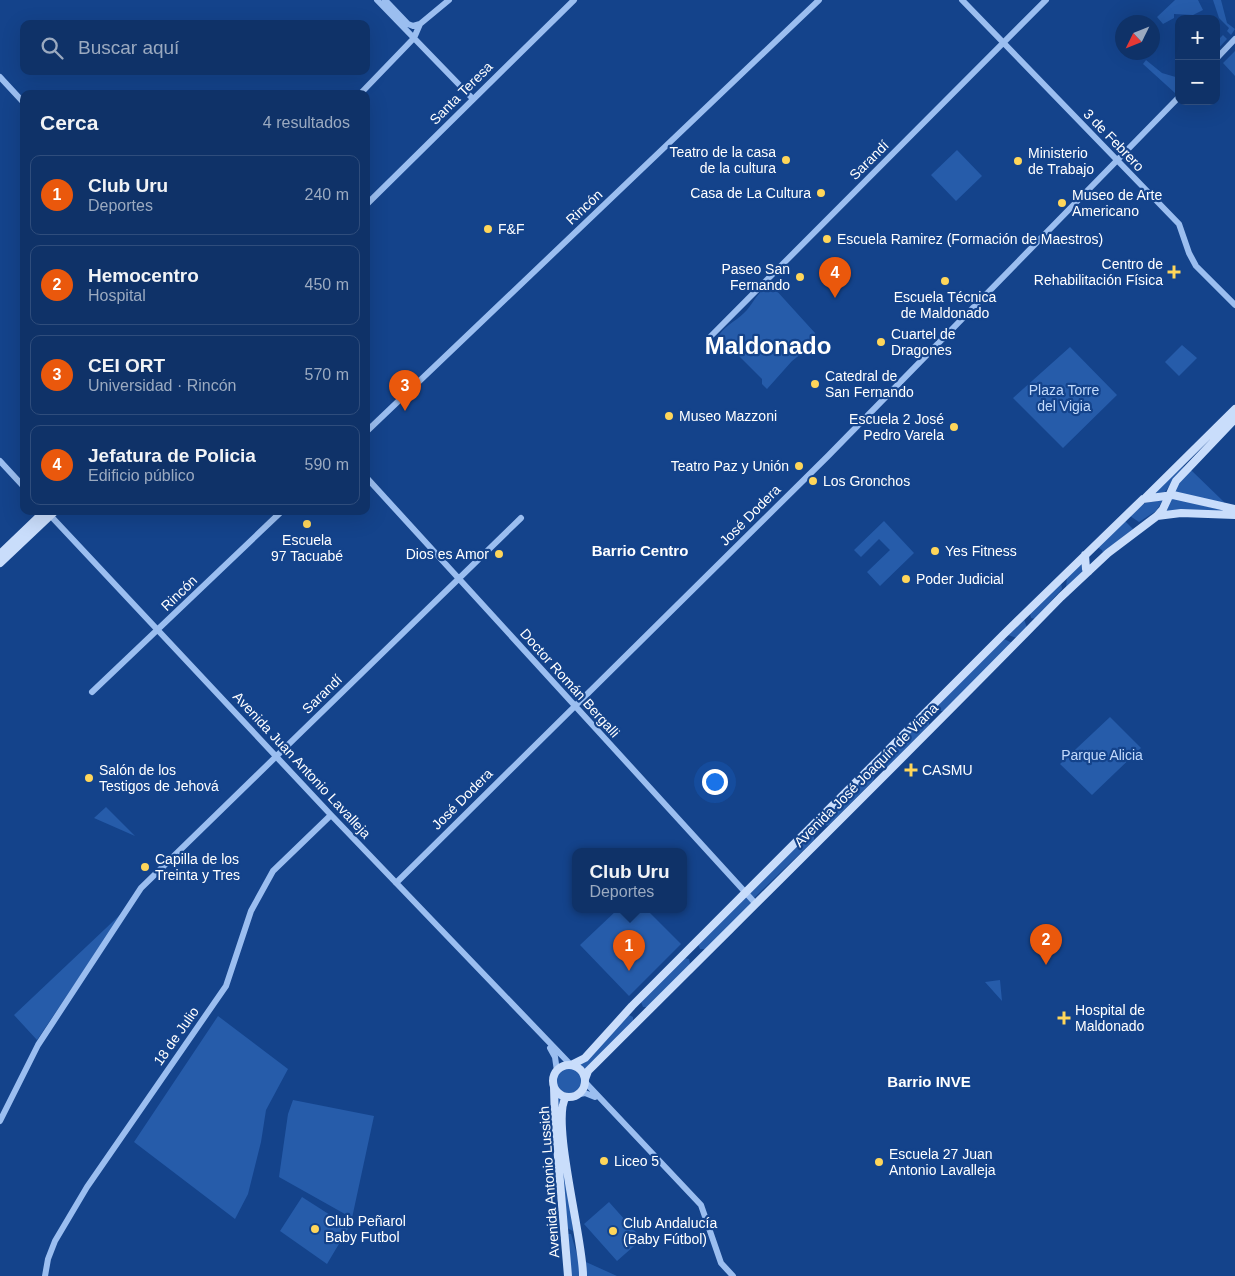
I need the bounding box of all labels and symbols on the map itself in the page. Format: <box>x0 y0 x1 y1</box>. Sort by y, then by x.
north arrow <box>1115 15 1160 60</box>
street label: Santa Teresa <box>426 58 496 128</box>
street label: 3 de Febrero <box>1080 106 1148 175</box>
street label: Sarandí <box>846 137 892 183</box>
place label: Teatro de la casa de la cultura <box>669 144 776 176</box>
place label: Ministerio de Trabajo <box>1028 145 1094 177</box>
marker: Teatro de la casa de la cultura <box>780 154 792 166</box>
marker: Ministerio de Trabajo <box>1012 155 1024 167</box>
place label: Casa de La Cultura <box>690 185 811 201</box>
street label: Rincón <box>563 186 605 228</box>
marker: Casa de La Cultura <box>815 187 827 199</box>
place label: Museo de Arte Americano <box>1072 187 1162 219</box>
marker: Museo de Arte Americano <box>1056 197 1068 209</box>
place label: F&F <box>498 221 524 237</box>
marker: F&F <box>482 223 494 235</box>
place label: Escuela Ramirez (Formación de Maestros) <box>837 231 1103 247</box>
marker: Escuela Ramirez (Formación de Maestros) <box>821 233 833 245</box>
place label: Centro de Rehabilitación Física <box>1034 256 1163 288</box>
pin: 4 <box>819 257 851 298</box>
place label: Paseo San Fernando <box>722 261 790 293</box>
marker: Centro de Rehabilitación Física <box>1167 265 1181 279</box>
marker: Paseo San Fernando <box>794 271 806 283</box>
marker: Escuela Técnica de Maldonado <box>939 275 951 287</box>
place label: Escuela Técnica de Maldonado <box>894 289 996 321</box>
place label: Cuartel de Dragones <box>891 326 956 358</box>
district label: Maldonado <box>705 332 831 359</box>
marker: Cuartel de Dragones <box>875 336 887 348</box>
place label: Catedral de San Fernando <box>825 368 914 400</box>
pin: 3 <box>389 370 421 411</box>
marker: Catedral de San Fernando <box>809 378 821 390</box>
park label: Plaza Torre del Vigia <box>1029 382 1099 414</box>
place label: Museo Mazzoni <box>679 408 777 424</box>
marker: Museo Mazzoni <box>663 410 675 422</box>
place label: Escuela 2 José Pedro Varela <box>849 411 944 443</box>
marker: Escuela 2 José Pedro Varela <box>948 421 960 433</box>
place label: Teatro Paz y Unión <box>671 458 789 474</box>
marker: Teatro Paz y Unión <box>793 460 805 472</box>
place label: Los Gronchos <box>823 473 910 489</box>
marker: Los Gronchos <box>807 475 819 487</box>
street label: José Dodera <box>716 481 784 549</box>
marker: Escuela 97 Tacuabé <box>301 518 313 530</box>
place label: Escuela 97 Tacuabé <box>271 532 343 564</box>
district label: Barrio Centro <box>592 542 688 559</box>
place label: Yes Fitness <box>945 543 1017 559</box>
marker: Yes Fitness <box>929 545 941 557</box>
place label: Dios es Amor <box>406 546 489 562</box>
marker: Dios es Amor <box>493 548 505 560</box>
place label: Poder Judicial <box>916 571 1004 587</box>
street label: Rincón <box>158 572 200 614</box>
marker: Poder Judicial <box>900 573 912 585</box>
street label: Doctor Román Bergalli <box>517 625 623 741</box>
street label: Sarandí <box>299 671 345 717</box>
street label: Avenida Juan Antonio Lavalleja <box>230 688 374 842</box>
street label: Avenida José Joaquín de Viana <box>791 700 941 850</box>
park label: Parque Alicia <box>1061 747 1143 763</box>
place label: Salón de los Testigos de Jehová <box>99 762 219 794</box>
place label: CASMU <box>922 762 973 778</box>
marker: CASMU <box>904 763 918 777</box>
street label: José Dodera <box>428 765 496 833</box>
your location <box>702 769 728 795</box>
marker: Salón de los Testigos de Jehová <box>83 772 95 784</box>
place label: Capilla de los Treinta y Tres <box>155 851 240 883</box>
marker: Capilla de los Treinta y Tres <box>139 861 151 873</box>
pin: 2 <box>1030 924 1062 965</box>
pin: 1 <box>613 930 645 971</box>
place label: Hospital de Maldonado <box>1075 1002 1145 1034</box>
street label: 18 de Julio <box>150 1004 202 1068</box>
marker: Hospital de Maldonado <box>1057 1011 1071 1025</box>
district label: Barrio INVE <box>887 1073 971 1090</box>
street label: Avenida Antonio Lussich <box>536 1105 562 1259</box>
place label: Escuela 27 Juan Antonio Lavalleja <box>889 1146 996 1178</box>
place label: Liceo 5 <box>614 1153 659 1169</box>
marker: Liceo 5 <box>598 1155 610 1167</box>
marker: Escuela 27 Juan Antonio Lavalleja <box>873 1156 885 1168</box>
place label: Club Peñarol Baby Futbol <box>325 1213 406 1245</box>
place label: Club Andalucía (Baby Fútbol) <box>623 1215 717 1247</box>
marker: Club Peñarol Baby Futbol <box>309 1223 321 1235</box>
marker: Club Andalucía (Baby Fútbol) <box>607 1225 619 1237</box>

